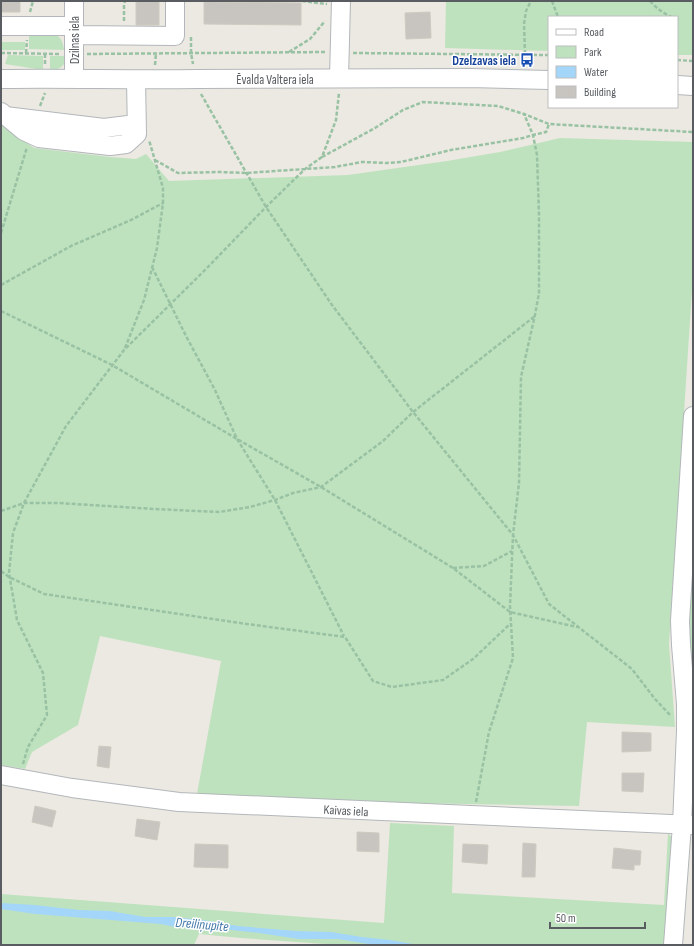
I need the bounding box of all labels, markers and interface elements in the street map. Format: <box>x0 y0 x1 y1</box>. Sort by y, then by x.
street label: Dzilnas iela <box>67 16 83 64</box>
legend <box>548 16 678 108</box>
text: Road <box>584 25 604 40</box>
text: Park <box>584 45 602 60</box>
bus stop icon: Dzelzavas iela <box>519 52 535 68</box>
place label: Dzelzavas iela <box>452 53 516 69</box>
text: Water <box>584 65 608 80</box>
street label: Ēvalda Valtera iela <box>236 72 314 88</box>
text: Building <box>584 85 616 100</box>
street label: Kaivas iela <box>323 802 369 820</box>
scale bar <box>550 904 645 930</box>
text: 50 m <box>556 911 576 926</box>
water label: Dreiliņupīte <box>175 914 230 935</box>

